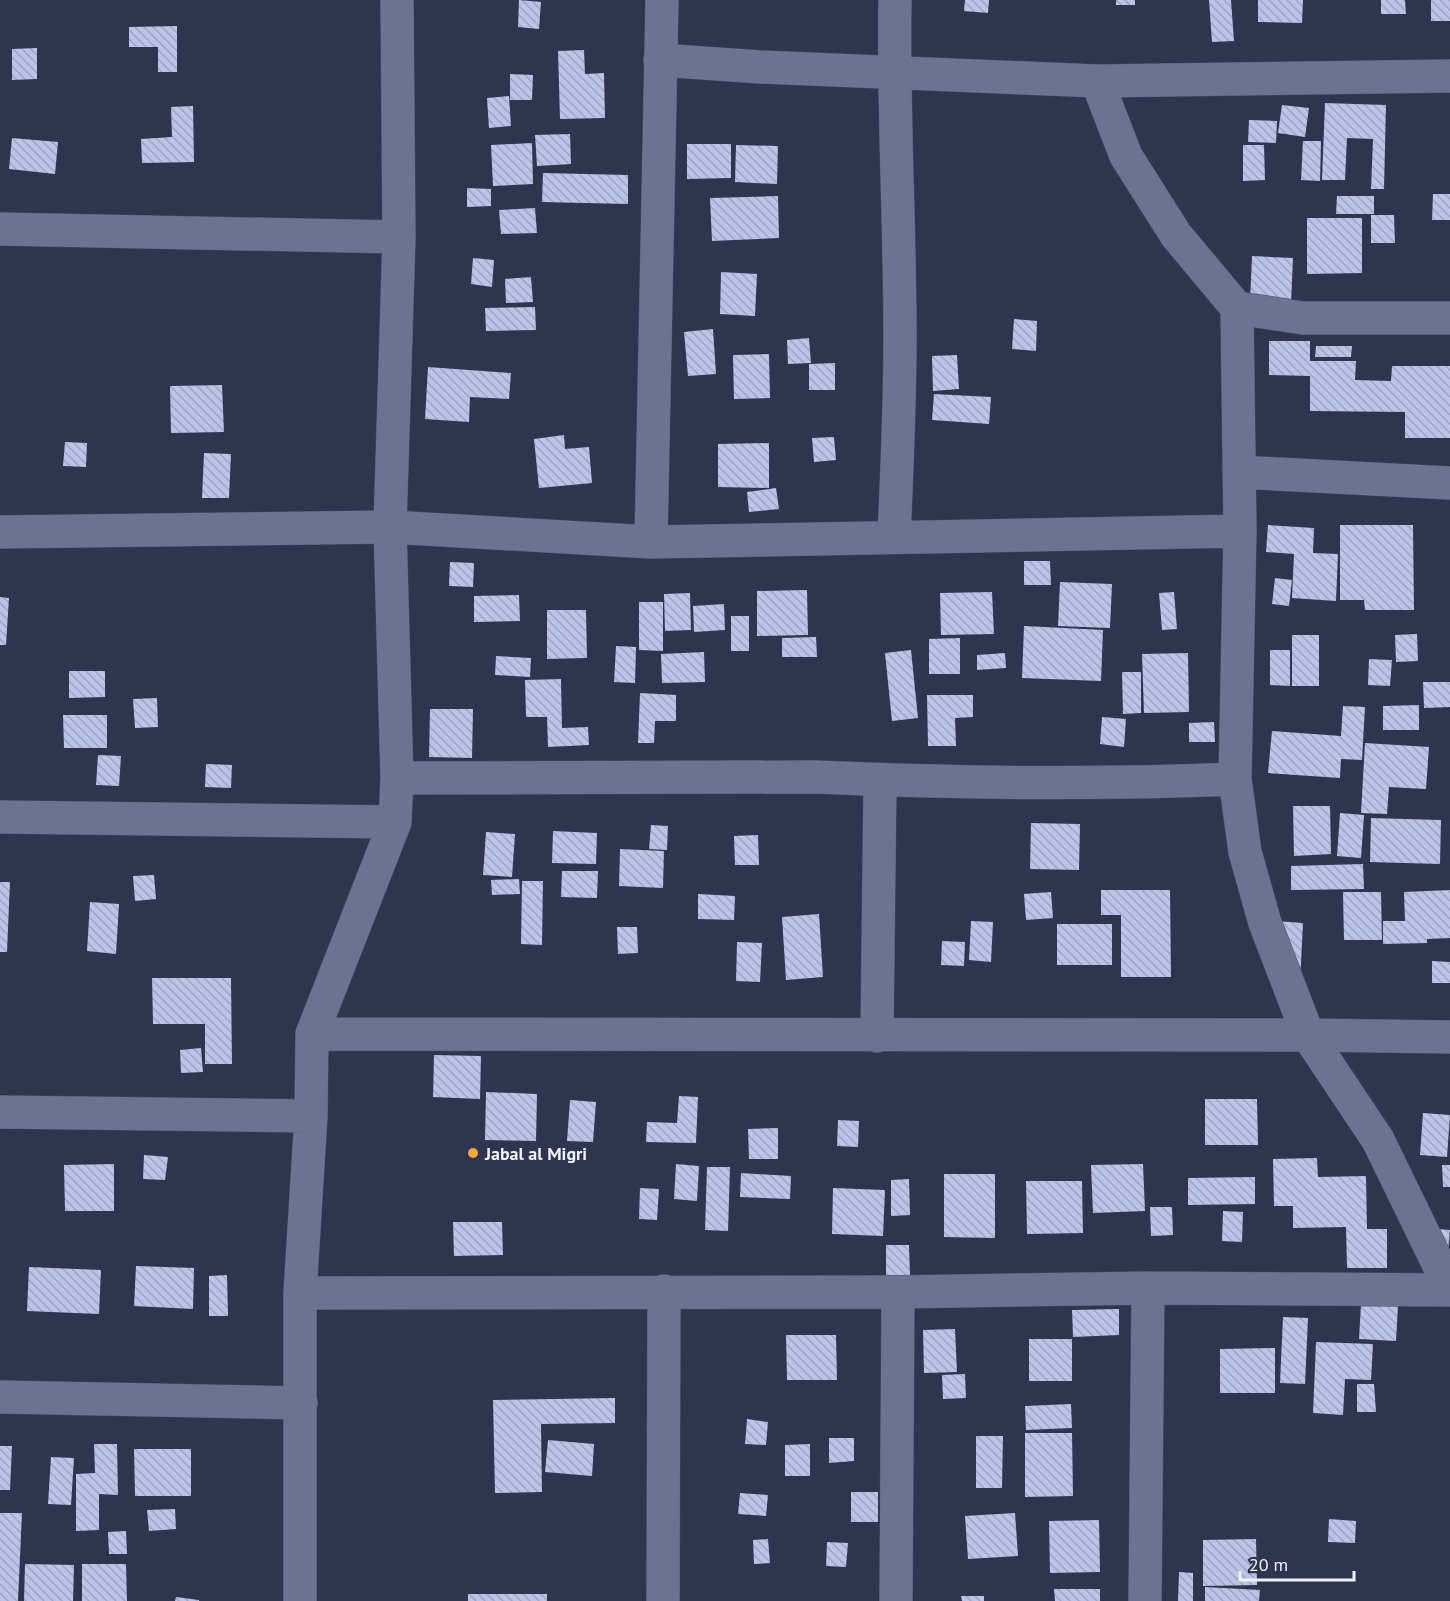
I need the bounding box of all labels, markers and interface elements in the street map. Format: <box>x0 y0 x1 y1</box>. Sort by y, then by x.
place label: Jabal al Migri <box>484 1142 587 1165</box>
marker: Jabal al Migri <box>466 1146 480 1160</box>
scale bar <box>1240 1544 1354 1582</box>
text: 20 m <box>1249 1553 1288 1576</box>

